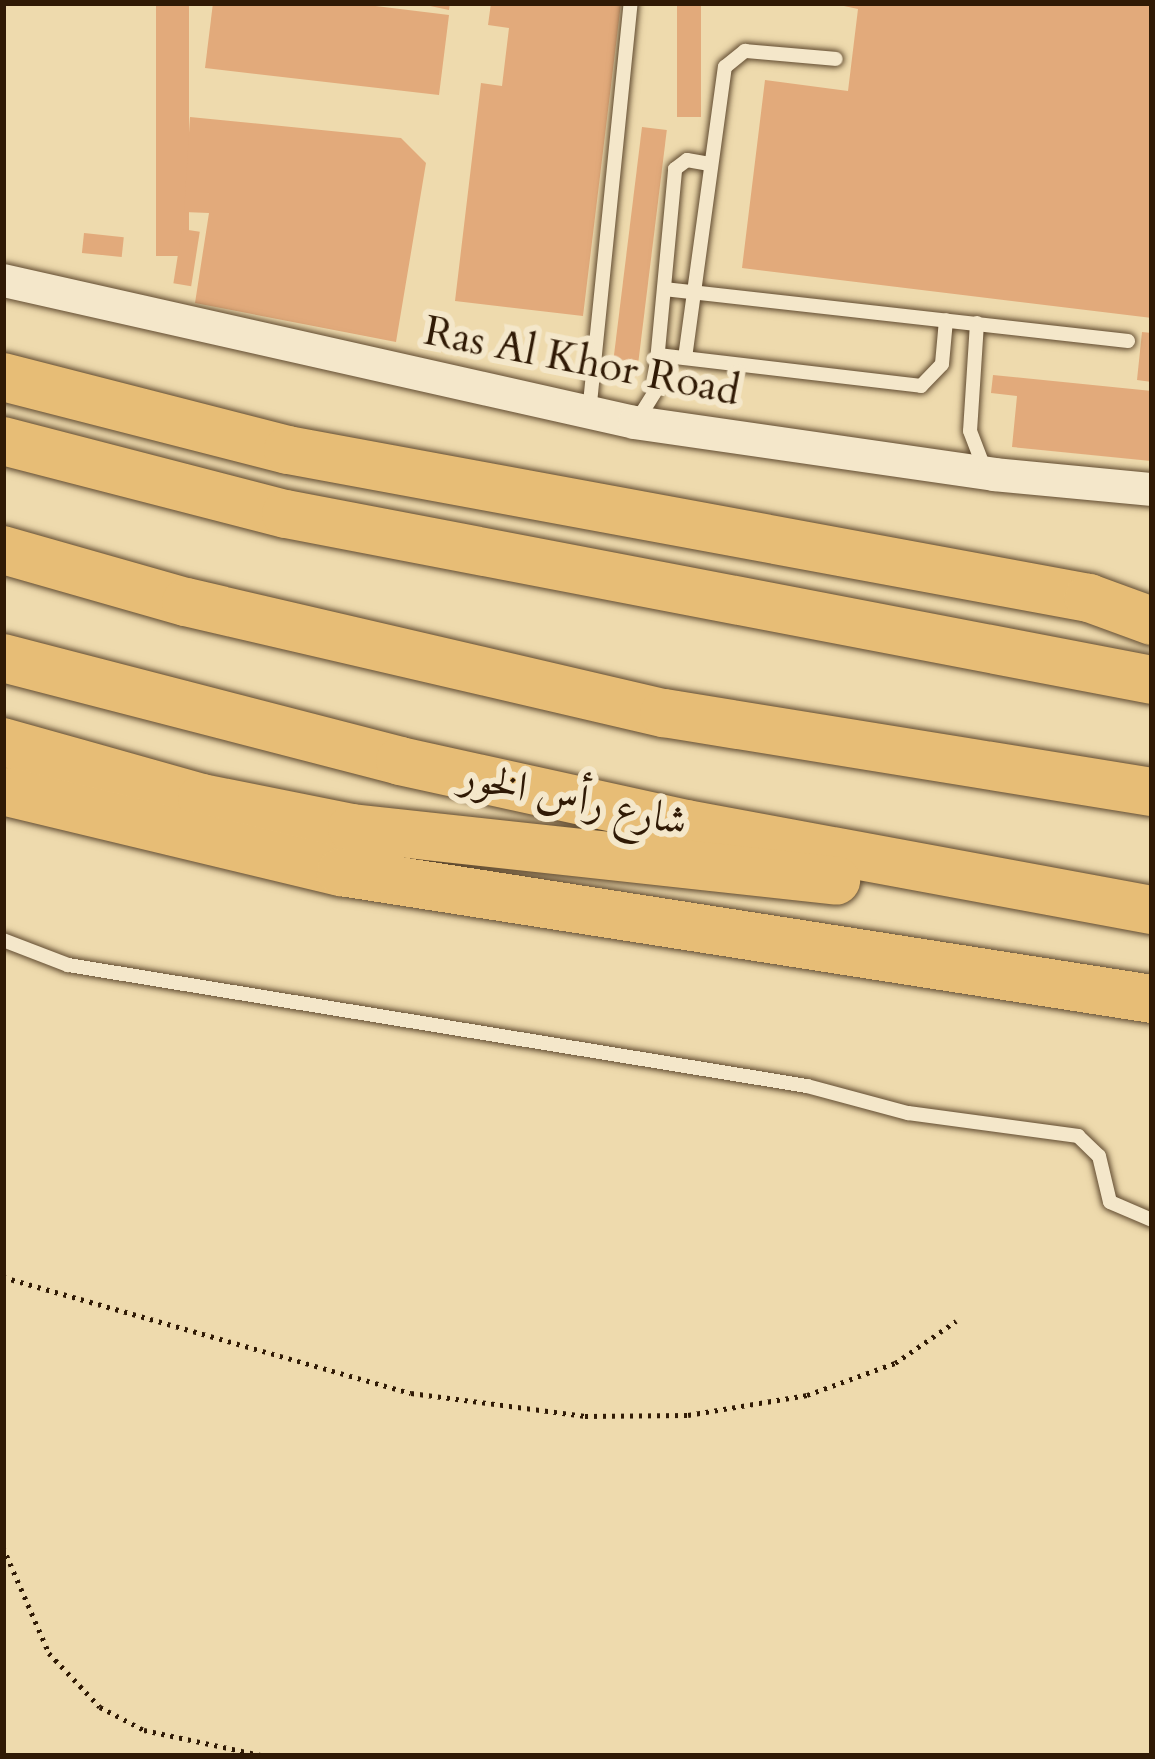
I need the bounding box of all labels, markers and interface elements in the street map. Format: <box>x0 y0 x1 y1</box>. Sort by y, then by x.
street label: Ras Al Khor Road <box>420 306 744 416</box>
street label: شارع رأس الخور <box>456 750 692 848</box>

